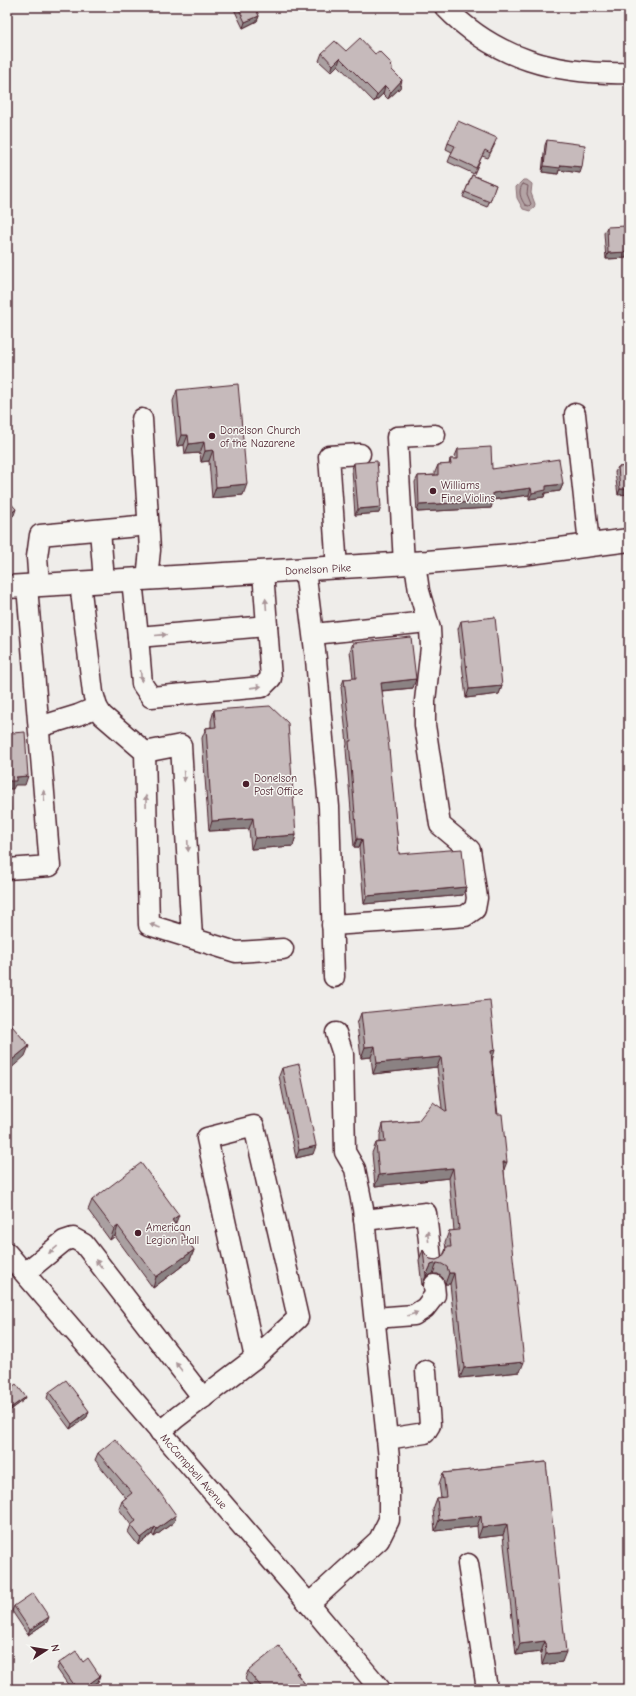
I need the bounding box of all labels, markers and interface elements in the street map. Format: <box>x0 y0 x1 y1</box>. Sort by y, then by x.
place label: Donelson Church of the Nazarene <box>220 424 300 450</box>
marker: Donelson Church of the Nazarene <box>207 431 217 441</box>
place label: Williams Fine Violins <box>441 479 495 505</box>
marker: Williams Fine Violins <box>428 486 438 496</box>
street label: Donelson Pike <box>285 561 352 578</box>
one-way arrow <box>262 598 269 610</box>
one-way arrow <box>155 632 167 639</box>
one-way arrow <box>138 670 144 682</box>
one-way arrow <box>250 684 263 690</box>
one-way arrow <box>180 770 187 782</box>
place label: Donelson Post Office <box>254 772 304 798</box>
marker: Donelson Post Office <box>241 779 251 789</box>
one-way arrow <box>41 790 48 802</box>
one-way arrow <box>143 794 149 807</box>
one-way arrow <box>184 840 191 852</box>
one-way arrow <box>149 923 161 929</box>
place label: American Legion Hall <box>146 1221 199 1247</box>
marker: American Legion Hall <box>133 1228 143 1238</box>
one-way arrow <box>425 1230 432 1242</box>
one-way arrow <box>47 1246 58 1255</box>
one-way arrow <box>95 1259 104 1270</box>
one-way arrow <box>407 1310 419 1317</box>
one-way arrow <box>175 1361 183 1372</box>
street label: McCampbell Avenue <box>157 1431 230 1512</box>
north arrow <box>26 1630 66 1670</box>
text: N <box>48 1643 62 1653</box>

